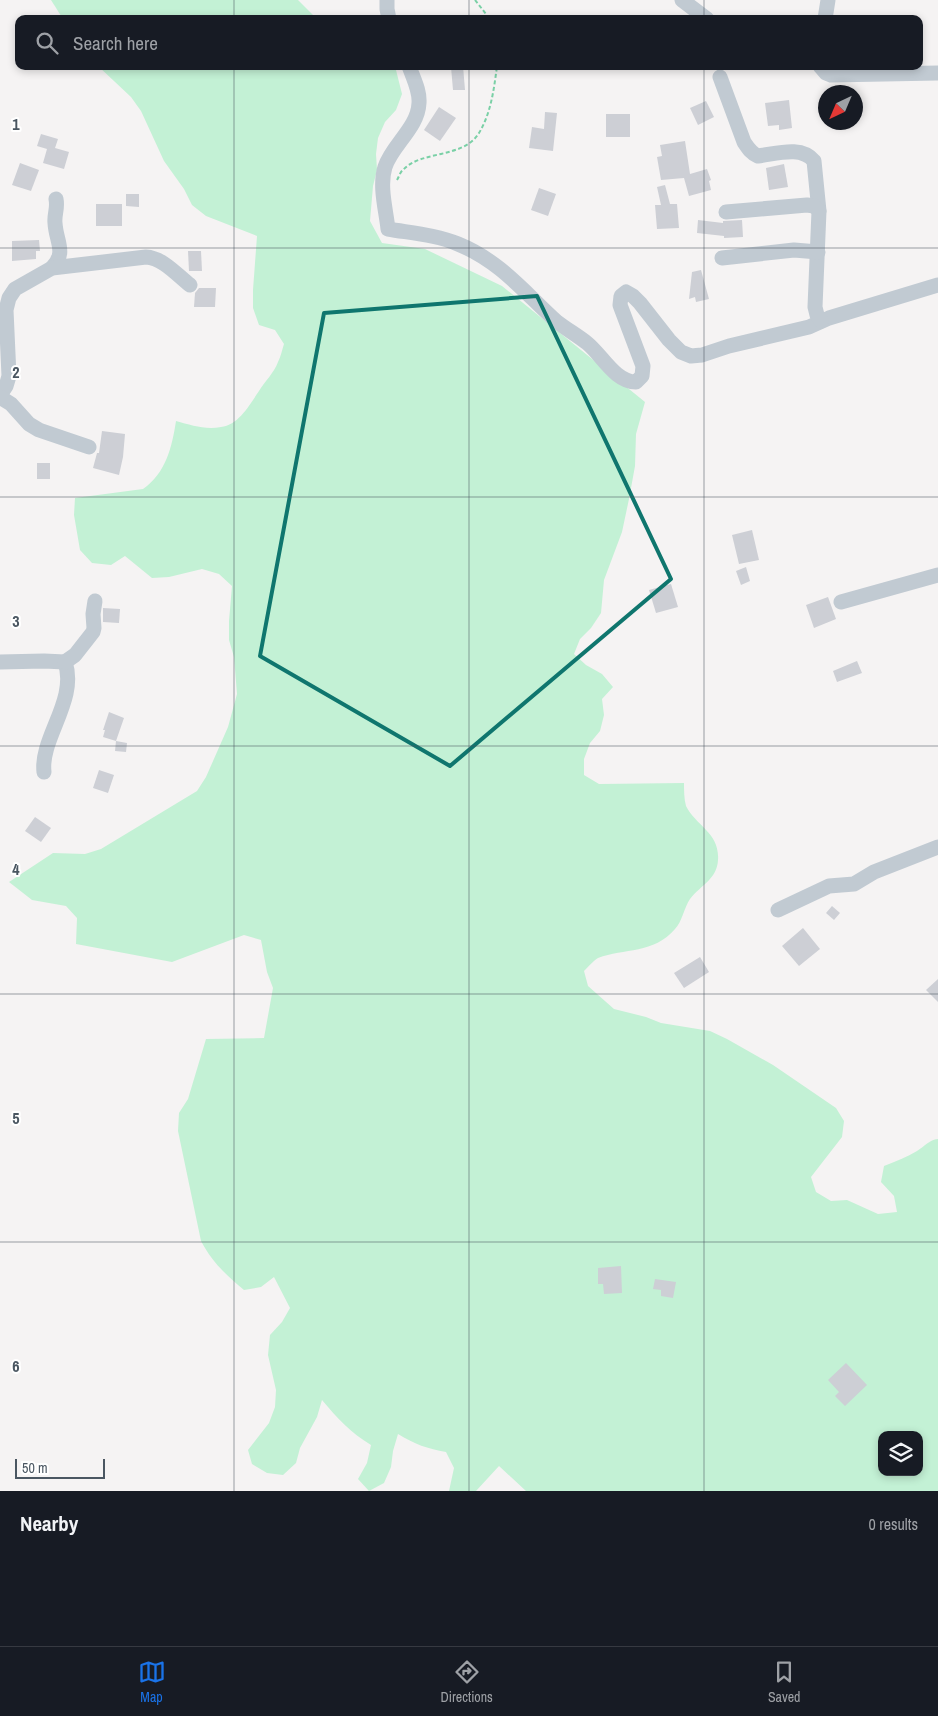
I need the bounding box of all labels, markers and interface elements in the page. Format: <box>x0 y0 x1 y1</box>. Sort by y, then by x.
search box <box>15 15 923 70</box>
icon: search <box>33 29 61 57</box>
text: Search here <box>73 30 158 56</box>
north arrow <box>818 85 863 130</box>
text: 1 <box>12 113 20 135</box>
text: 2 <box>12 361 20 383</box>
text: 3 <box>12 610 20 632</box>
text: 4 <box>12 858 20 880</box>
text: 5 <box>12 1107 20 1129</box>
text: 6 <box>12 1355 20 1377</box>
map controls <box>878 1431 923 1476</box>
button: layers <box>878 1431 923 1476</box>
scale bar <box>15 1456 105 1479</box>
text: 50 m <box>22 1459 48 1477</box>
text: Nearby <box>20 1509 78 1538</box>
text: 0 results <box>868 1513 918 1535</box>
tab: Map <box>138 1658 166 1706</box>
tab: Directions <box>441 1658 493 1706</box>
tab: Saved <box>768 1658 800 1706</box>

